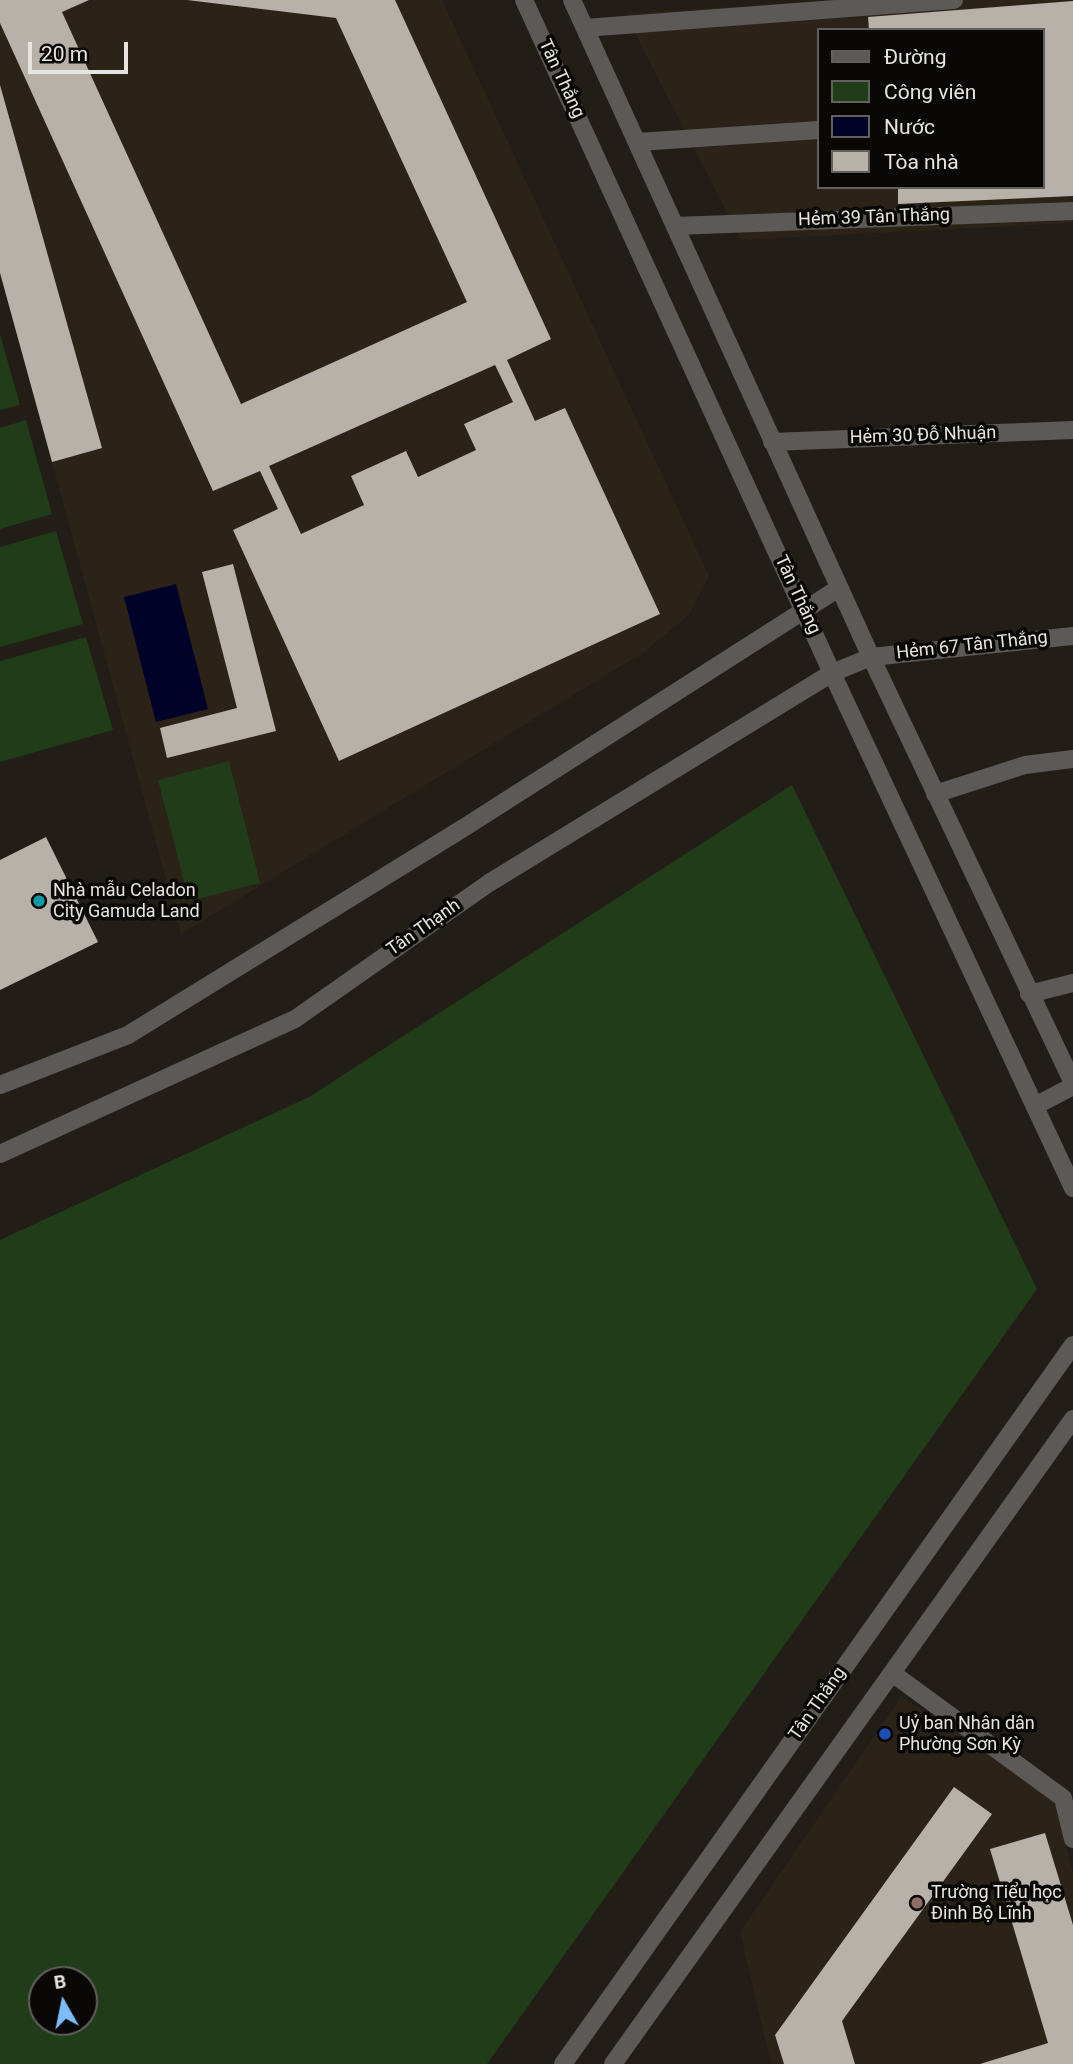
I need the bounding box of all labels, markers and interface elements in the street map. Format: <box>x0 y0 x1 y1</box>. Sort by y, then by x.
scale bar <box>32 28 131 72</box>
legend <box>818 28 1045 189</box>
street label: Tân Thắng <box>533 36 589 122</box>
text: 20 m <box>41 42 88 66</box>
text: Đường <box>884 45 946 69</box>
text: Công viên <box>884 80 976 104</box>
text: Nước <box>884 115 935 139</box>
text: Tòa nhà <box>884 150 959 174</box>
street label: Hẻm 39 Tân Thắng <box>798 205 950 231</box>
street label: Hẻm 30 Đỗ Nhuận <box>849 423 997 449</box>
street label: Tân Thắng <box>769 552 825 638</box>
street label: Hẻm 67 Tân Thắng <box>895 627 1049 665</box>
place label: Nhà mẫu Celadon City Gamuda Land <box>53 880 200 922</box>
marker: Nhà mẫu Celadon City Gamuda Land <box>31 893 47 909</box>
street label: Tân Thạnh <box>383 895 465 961</box>
street label: Tân Thắng <box>785 1663 851 1745</box>
place label: Uỷ ban Nhân dân Phường Sơn Kỳ <box>899 1713 1035 1756</box>
marker: Uỷ ban Nhân dân Phường Sơn Kỳ <box>877 1726 893 1742</box>
place label: Trường Tiểu học Đinh Bộ Lĩnh <box>931 1882 1062 1924</box>
marker: Trường Tiểu học Đinh Bộ Lĩnh <box>909 1895 925 1911</box>
north arrow <box>28 1966 98 2036</box>
text: B <box>52 1969 68 1994</box>

